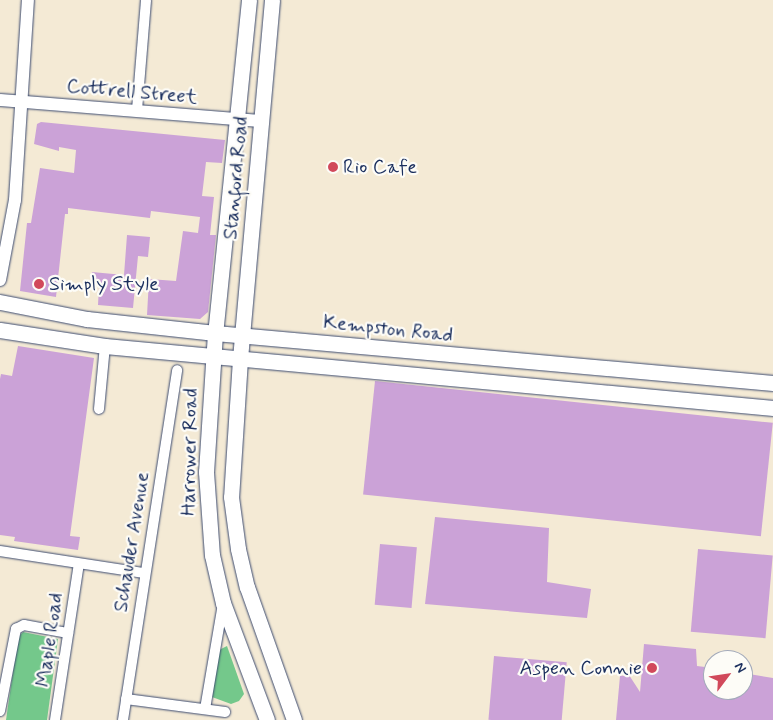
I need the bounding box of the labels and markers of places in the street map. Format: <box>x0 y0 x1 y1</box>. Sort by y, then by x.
place label: Rio Cafe <box>343 155 415 179</box>
marker: Rio Cafe <box>327 161 339 173</box>
place label: Simply Style <box>49 272 154 296</box>
marker: Simply Style <box>33 278 45 290</box>
place label: Aspen Connie <box>518 656 642 680</box>
marker: Aspen Connie <box>646 662 658 674</box>

